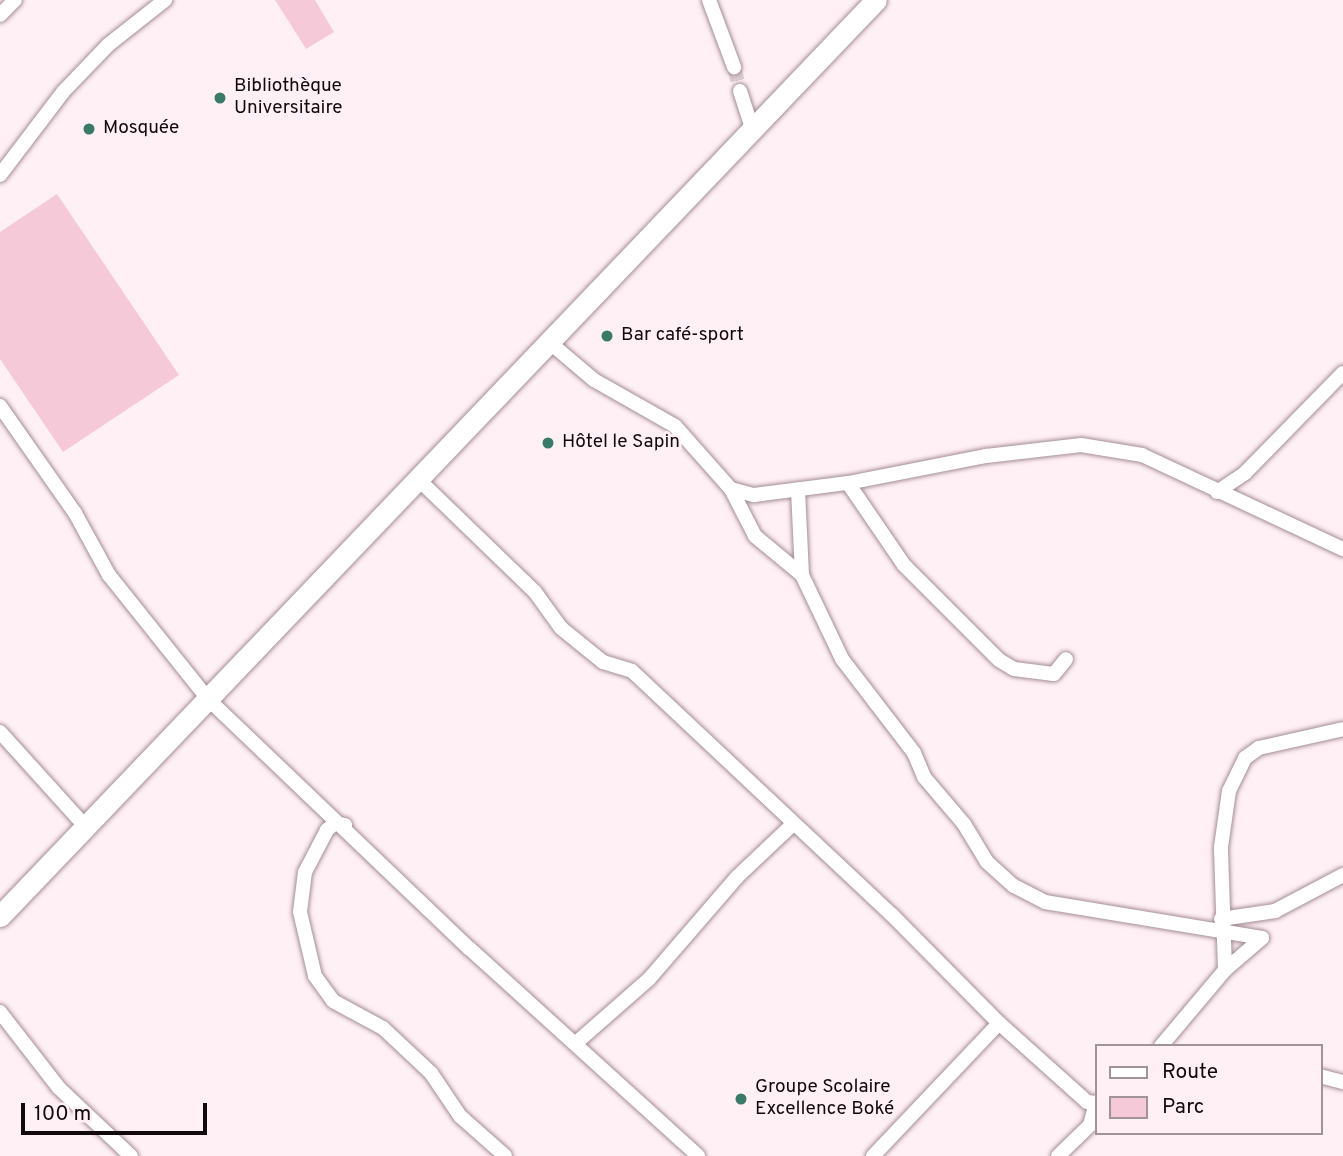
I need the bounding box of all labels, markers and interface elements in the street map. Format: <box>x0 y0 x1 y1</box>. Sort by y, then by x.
place label: Bibliothèque Universitaire <box>234 76 343 120</box>
marker: Bibliothèque Universitaire <box>212 90 228 106</box>
place label: Mosquée <box>103 118 179 140</box>
marker: Mosquée <box>81 121 97 137</box>
place label: Bar café-sport <box>621 325 744 347</box>
marker: Bar café-sport <box>599 328 615 344</box>
place label: Hôtel le Sapin <box>562 432 680 454</box>
marker: Hôtel le Sapin <box>540 435 556 451</box>
legend <box>1094 1044 1322 1135</box>
text: Route <box>1162 1059 1218 1086</box>
place label: Groupe Scolaire Excellence Boké <box>755 1077 894 1121</box>
scale bar <box>24 1090 210 1134</box>
marker: Groupe Scolaire Excellence Boké <box>733 1091 749 1107</box>
text: Parc <box>1162 1094 1204 1121</box>
text: 100 m <box>34 1101 91 1128</box>

